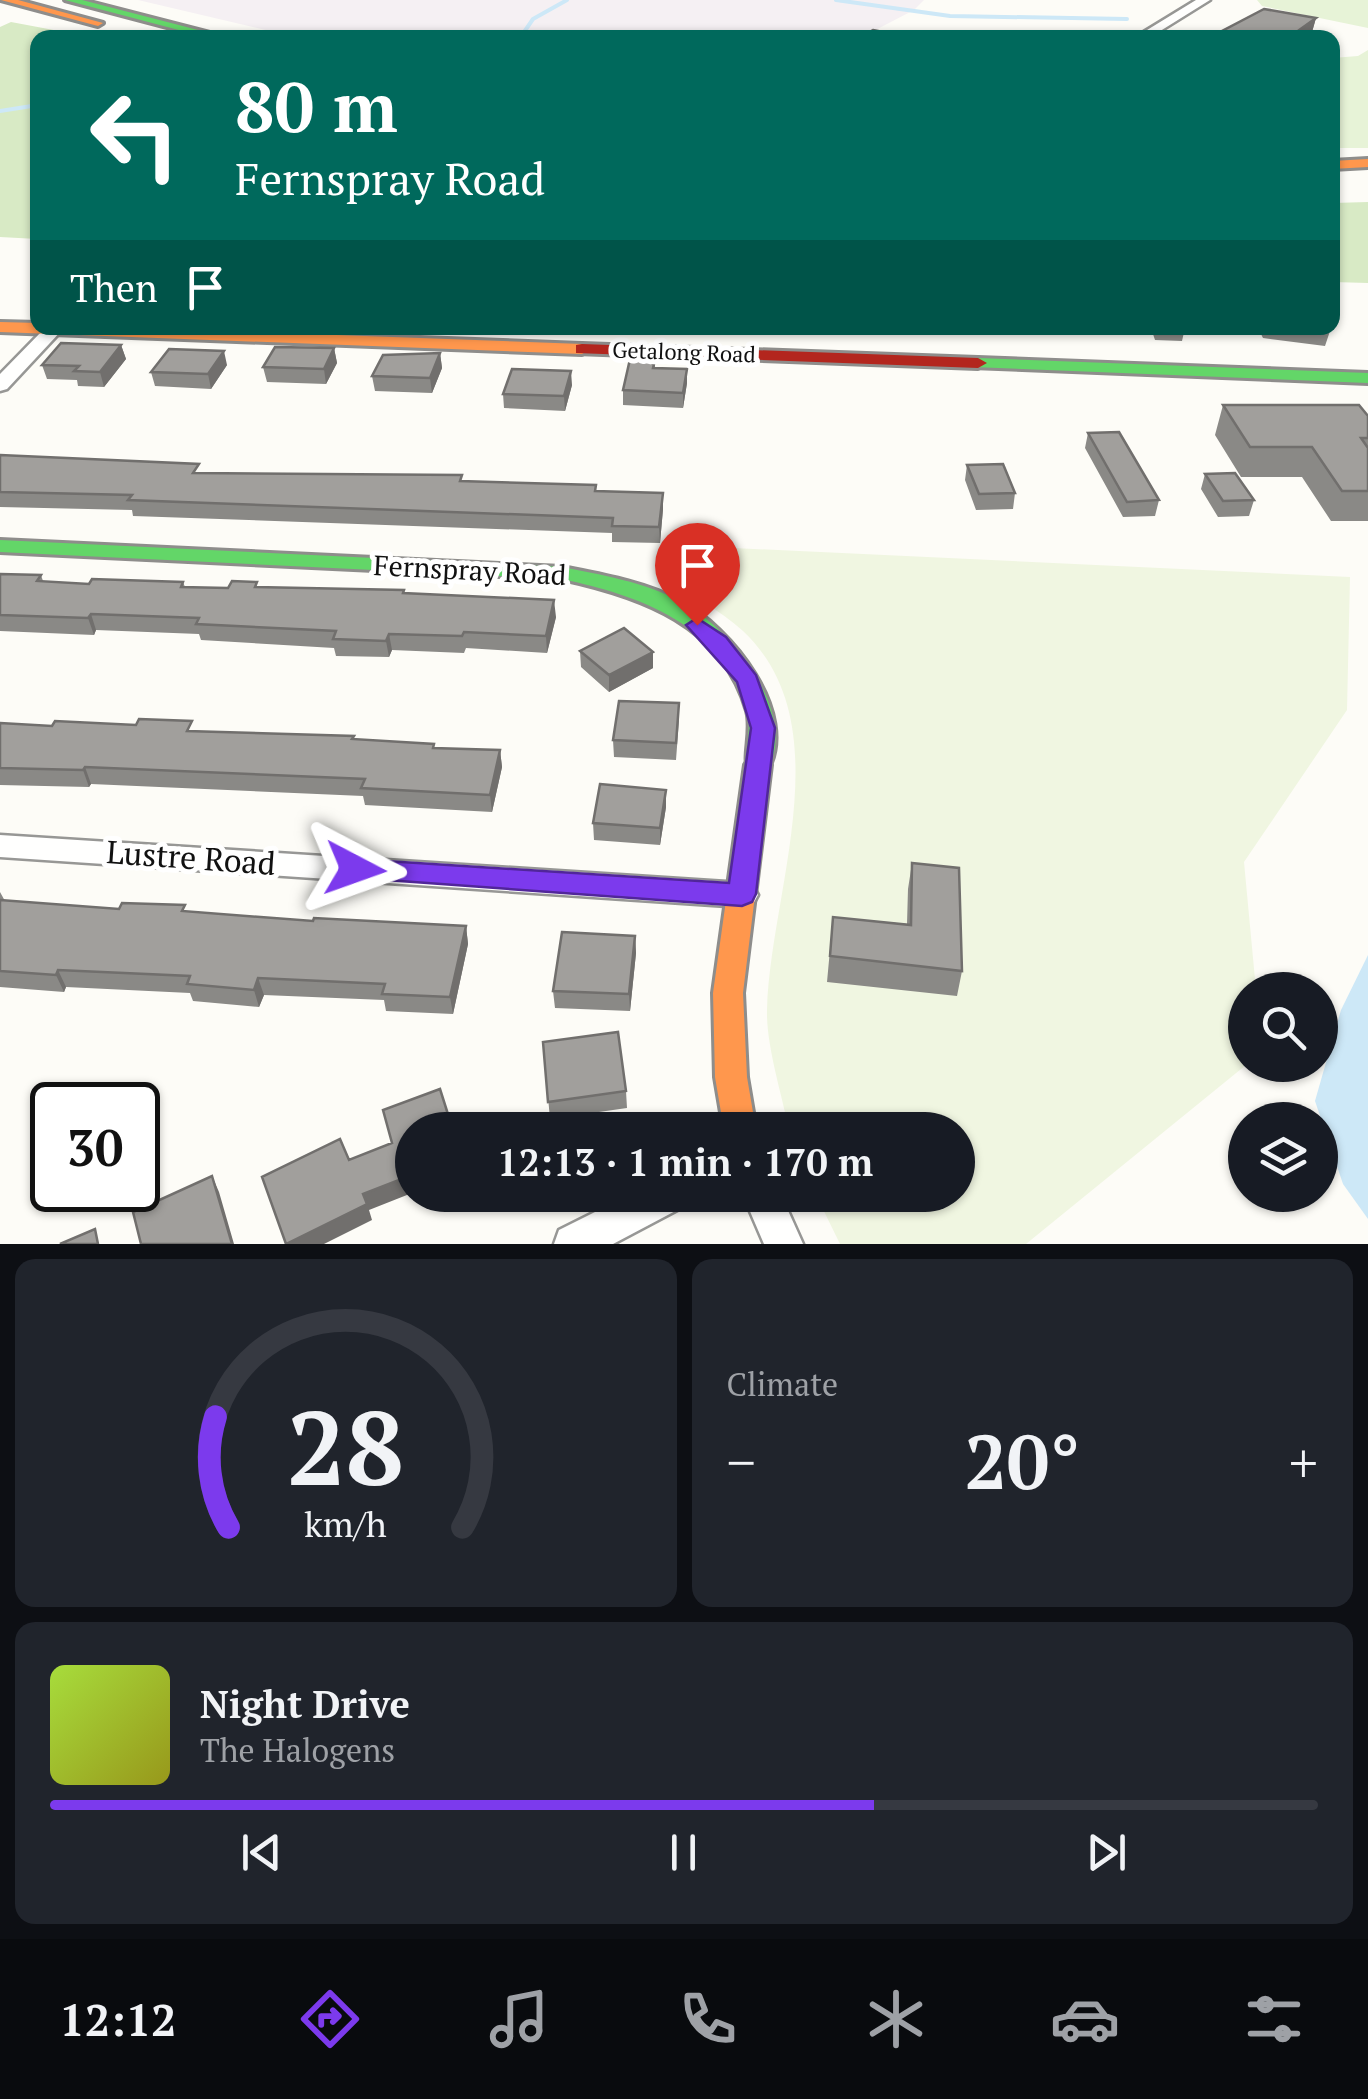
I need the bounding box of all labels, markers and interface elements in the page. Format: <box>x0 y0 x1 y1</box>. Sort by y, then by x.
text: 80 m <box>235 59 398 152</box>
icon: left <box>70 70 200 200</box>
text: Fernspray Road <box>235 148 545 208</box>
icon: arrive <box>178 260 233 315</box>
text: Then <box>70 263 158 313</box>
street label: Getalong Road <box>612 335 756 368</box>
pin <box>655 523 740 626</box>
icon: arrive <box>670 538 725 593</box>
street label: Fernspray Road <box>373 546 567 593</box>
position arrow <box>303 817 407 921</box>
street label: Lustre Road <box>105 830 277 884</box>
map controls <box>1228 972 1338 1212</box>
button: search <box>1228 972 1338 1082</box>
speed limit sign: 30 <box>30 1082 160 1212</box>
button: layers <box>1228 1102 1338 1212</box>
text: 12:13 · 1 min · 170 m <box>497 1137 873 1187</box>
text: Climate <box>727 1363 838 1405</box>
text: 28 <box>287 1377 405 1515</box>
text: 20° <box>964 1411 1080 1510</box>
text: − <box>727 1425 756 1498</box>
text: + <box>1289 1425 1318 1498</box>
text: km/h <box>304 1500 387 1547</box>
text: Night Drive <box>200 1679 410 1729</box>
text: The Halogens <box>200 1729 395 1771</box>
icon: previous <box>234 1825 289 1880</box>
icon: pause <box>656 1825 711 1880</box>
icon: next <box>1079 1825 1134 1880</box>
icon: directions <box>295 1984 365 2054</box>
icon: music <box>484 1984 554 2054</box>
icon: phone <box>673 1984 743 2054</box>
icon: climate <box>861 1984 931 2054</box>
icon: car <box>1050 1984 1120 2054</box>
icon: filters <box>1239 1984 1309 2054</box>
text: 12:12 <box>59 1989 176 2049</box>

